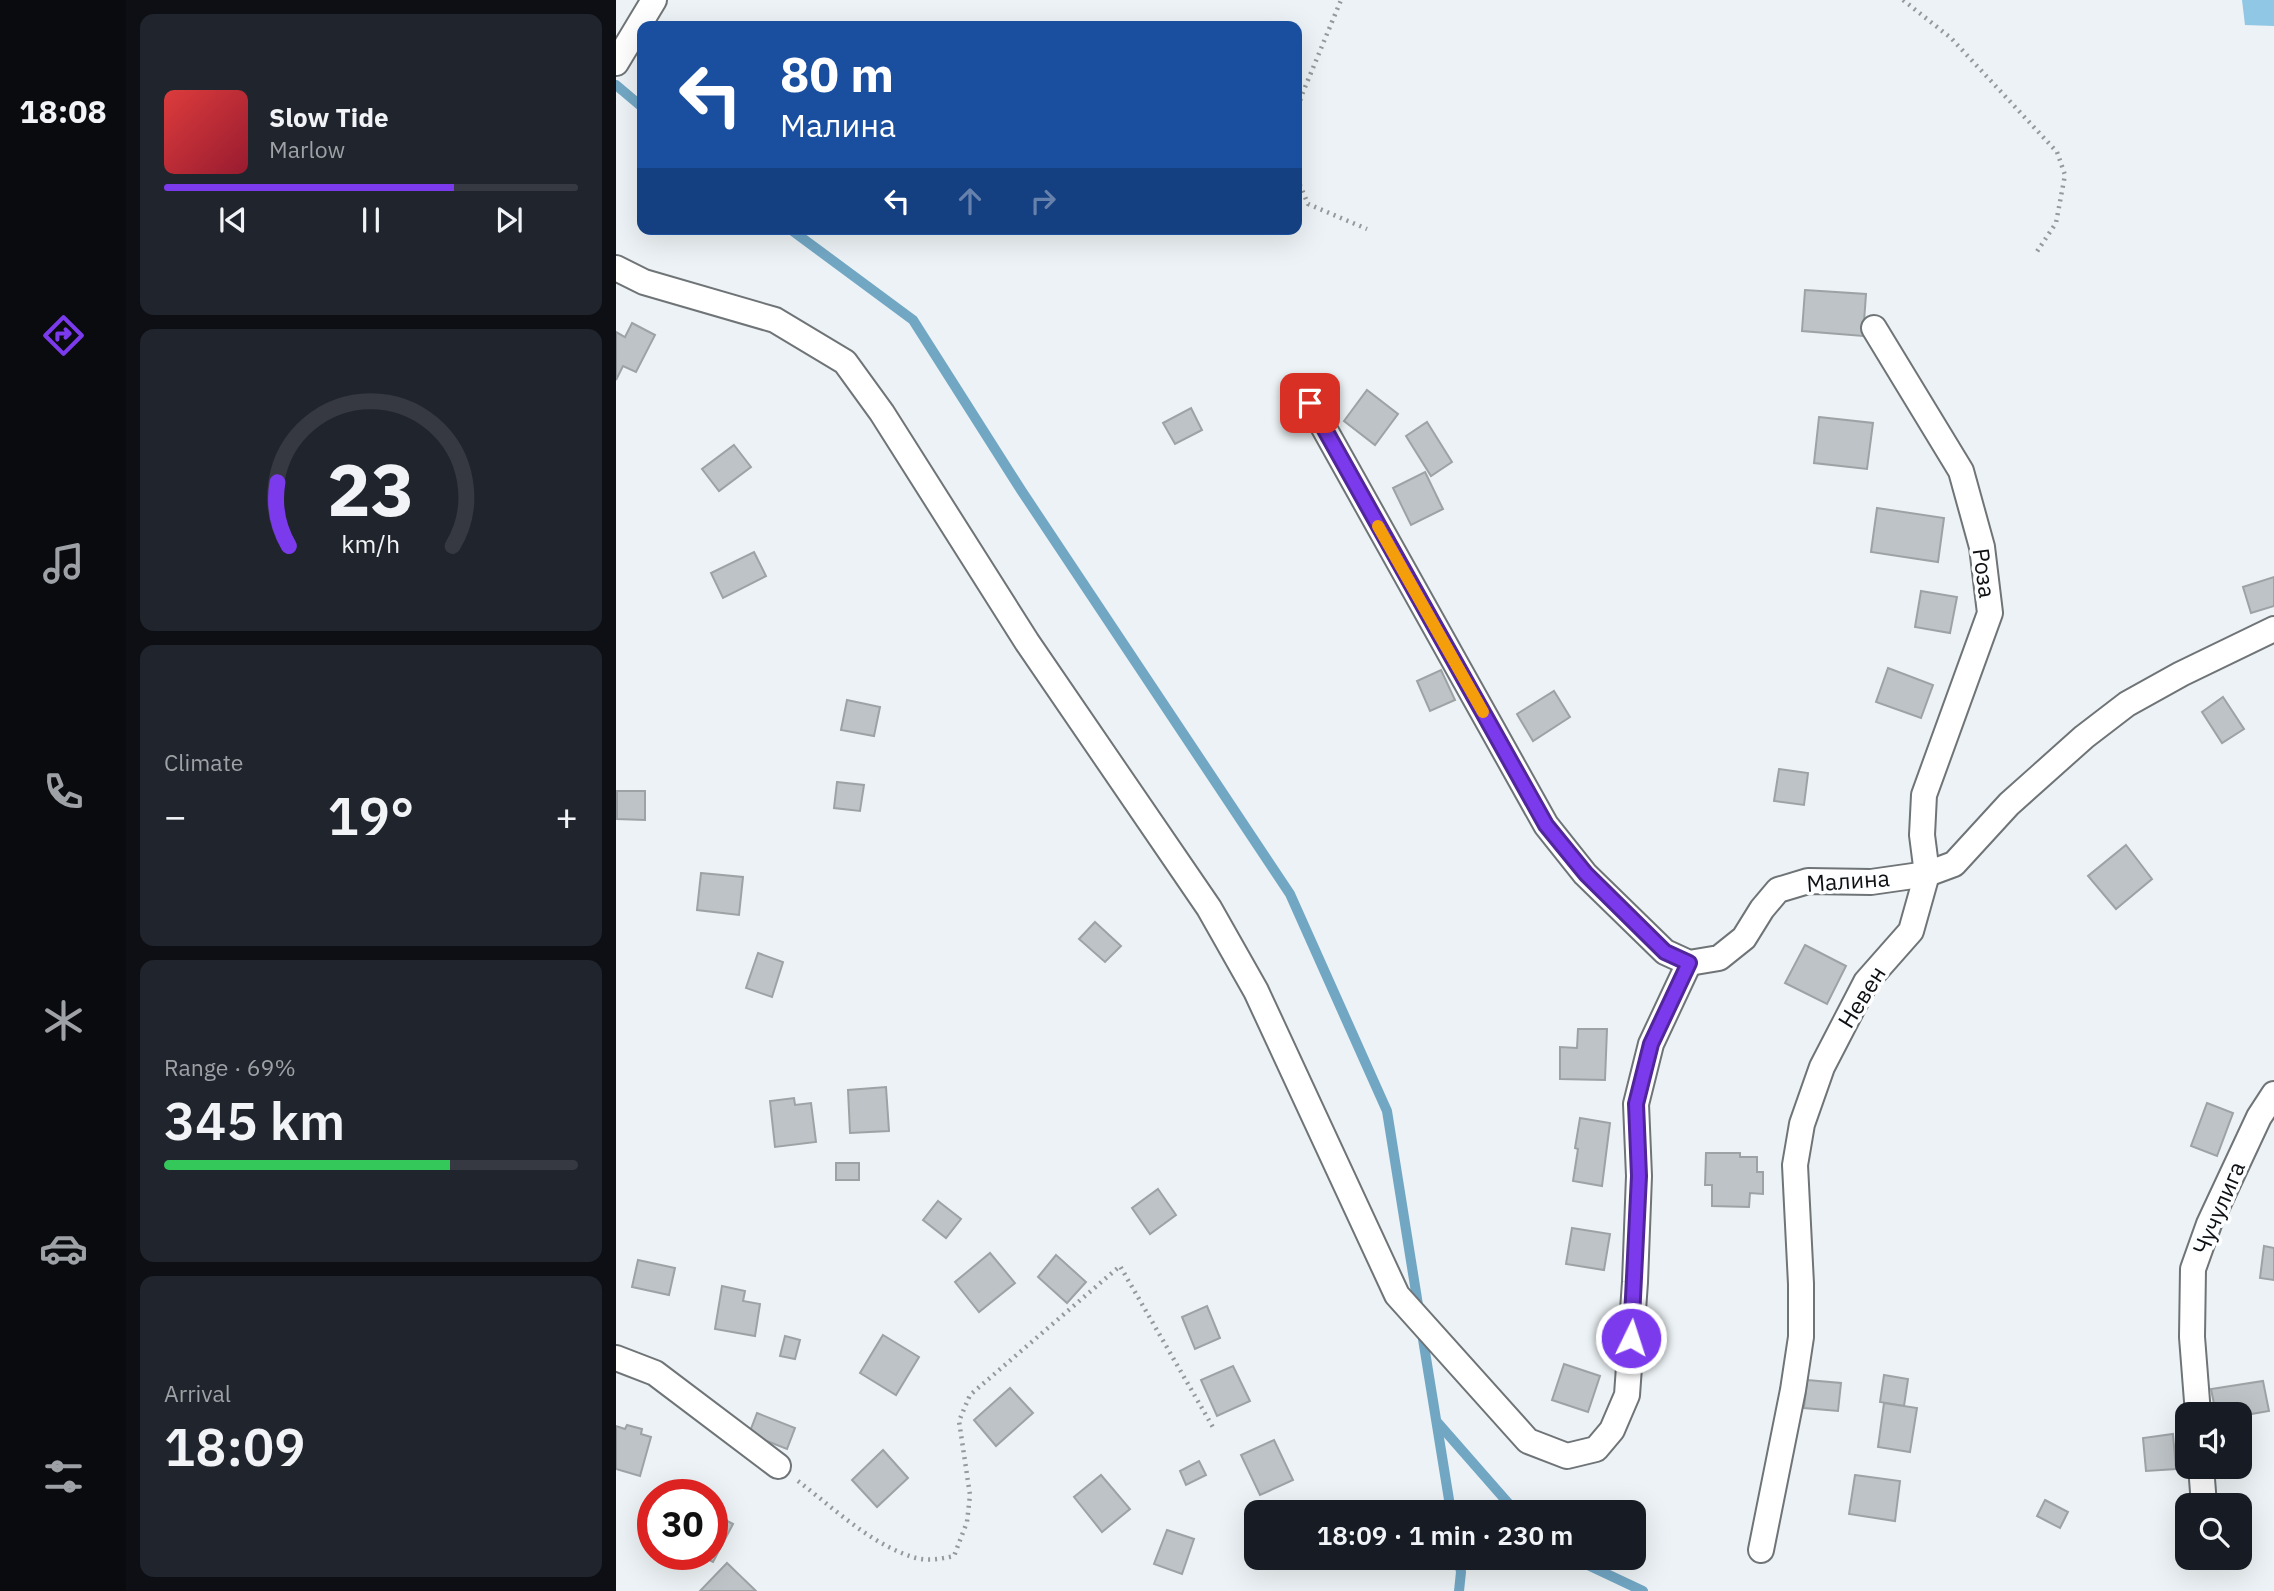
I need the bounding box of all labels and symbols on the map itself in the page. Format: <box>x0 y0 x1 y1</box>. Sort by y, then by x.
pin <box>1280 373 1340 433</box>
street label: Роза <box>1967 546 2003 600</box>
street label: Малина <box>1805 862 1891 898</box>
street label: Невен <box>1830 960 1892 1033</box>
street label: Чучулига <box>2185 1157 2251 1259</box>
position arrow <box>1594 1301 1668 1375</box>
speed limit sign: 30 <box>637 1479 728 1570</box>

